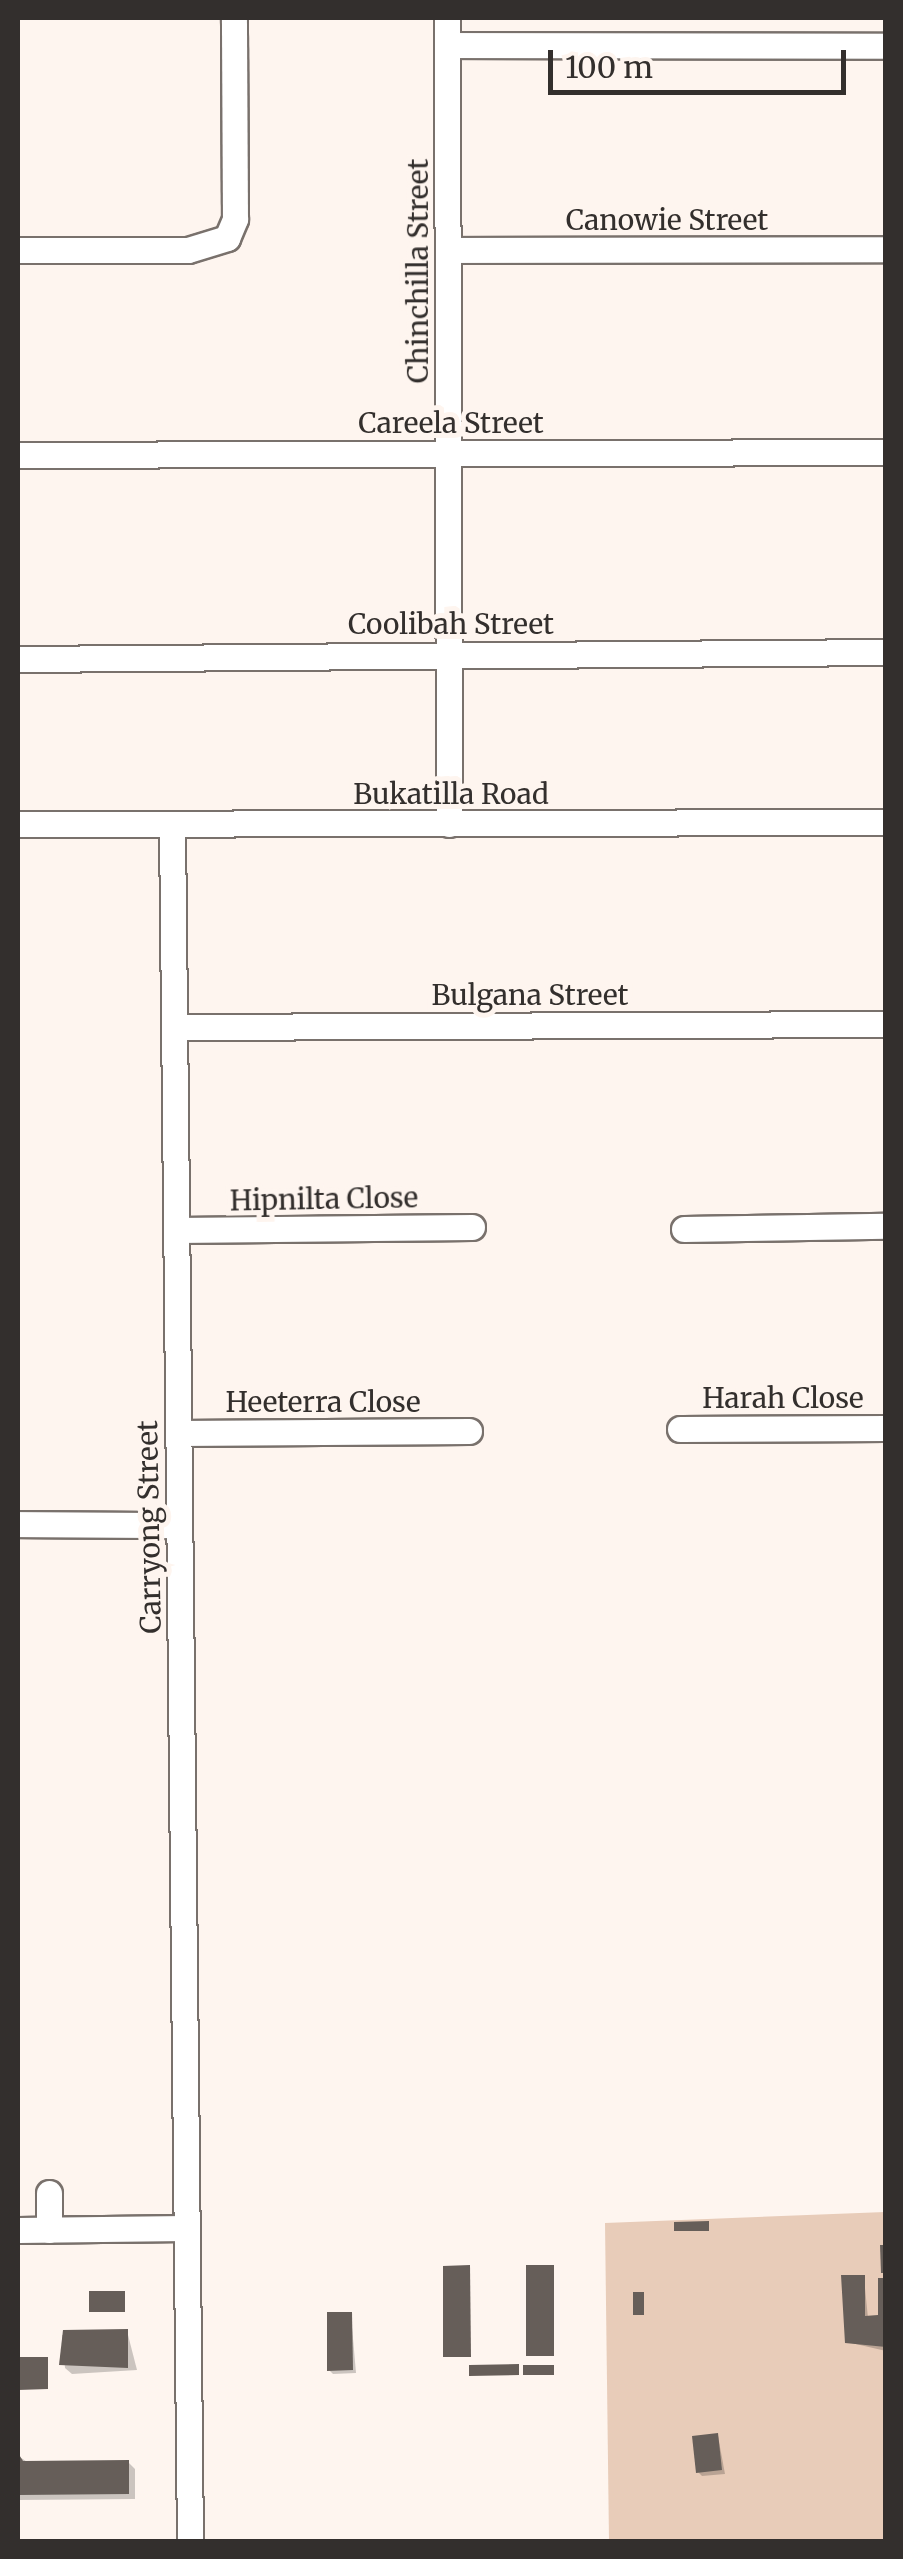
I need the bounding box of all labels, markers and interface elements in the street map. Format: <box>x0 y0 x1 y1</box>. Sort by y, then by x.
scale bar <box>553 30 850 92</box>
text: 100 m <box>565 48 653 86</box>
street label: Chinchilla Street <box>401 159 435 383</box>
street label: Canowie Street <box>566 203 768 237</box>
street label: Careela Street <box>358 406 544 440</box>
street label: Coolibah Street <box>348 607 554 641</box>
street label: Bukatilla Road <box>353 777 549 811</box>
street label: Bulgana Street <box>432 978 628 1012</box>
street label: Hipnilta Close <box>229 1181 419 1217</box>
street label: Harah Close <box>702 1381 864 1415</box>
street label: Heeterra Close <box>225 1385 421 1419</box>
street label: Carryong Street <box>130 1420 168 1634</box>

